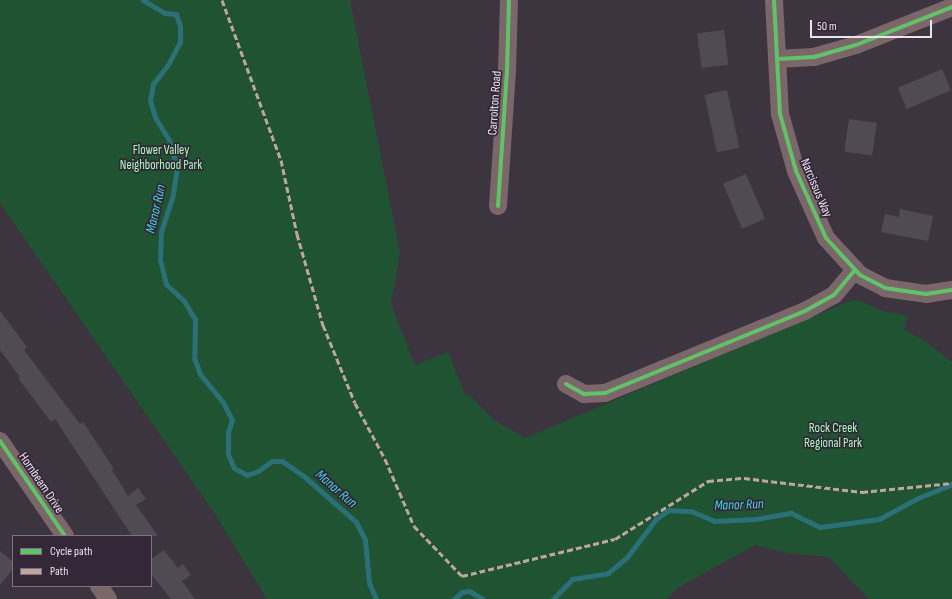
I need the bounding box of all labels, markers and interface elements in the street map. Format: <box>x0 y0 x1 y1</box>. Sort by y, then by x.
scale bar <box>812 12 934 38</box>
text: 50 m <box>817 19 837 34</box>
street label: Carrolton Road <box>485 70 505 136</box>
park label: Flower Valley Neighborhood Park <box>120 143 202 174</box>
street label: Narcissus Way <box>797 156 835 220</box>
water label: Manor Run <box>142 183 170 235</box>
park label: Rock Creek Regional Park <box>804 421 862 452</box>
street label: Hornbeam Drive <box>15 450 67 516</box>
water label: Manor Run <box>312 466 360 512</box>
water label: Manor Run <box>714 496 764 514</box>
legend <box>12 535 152 587</box>
text: Cycle path <box>50 544 92 559</box>
text: Path <box>50 564 68 579</box>

